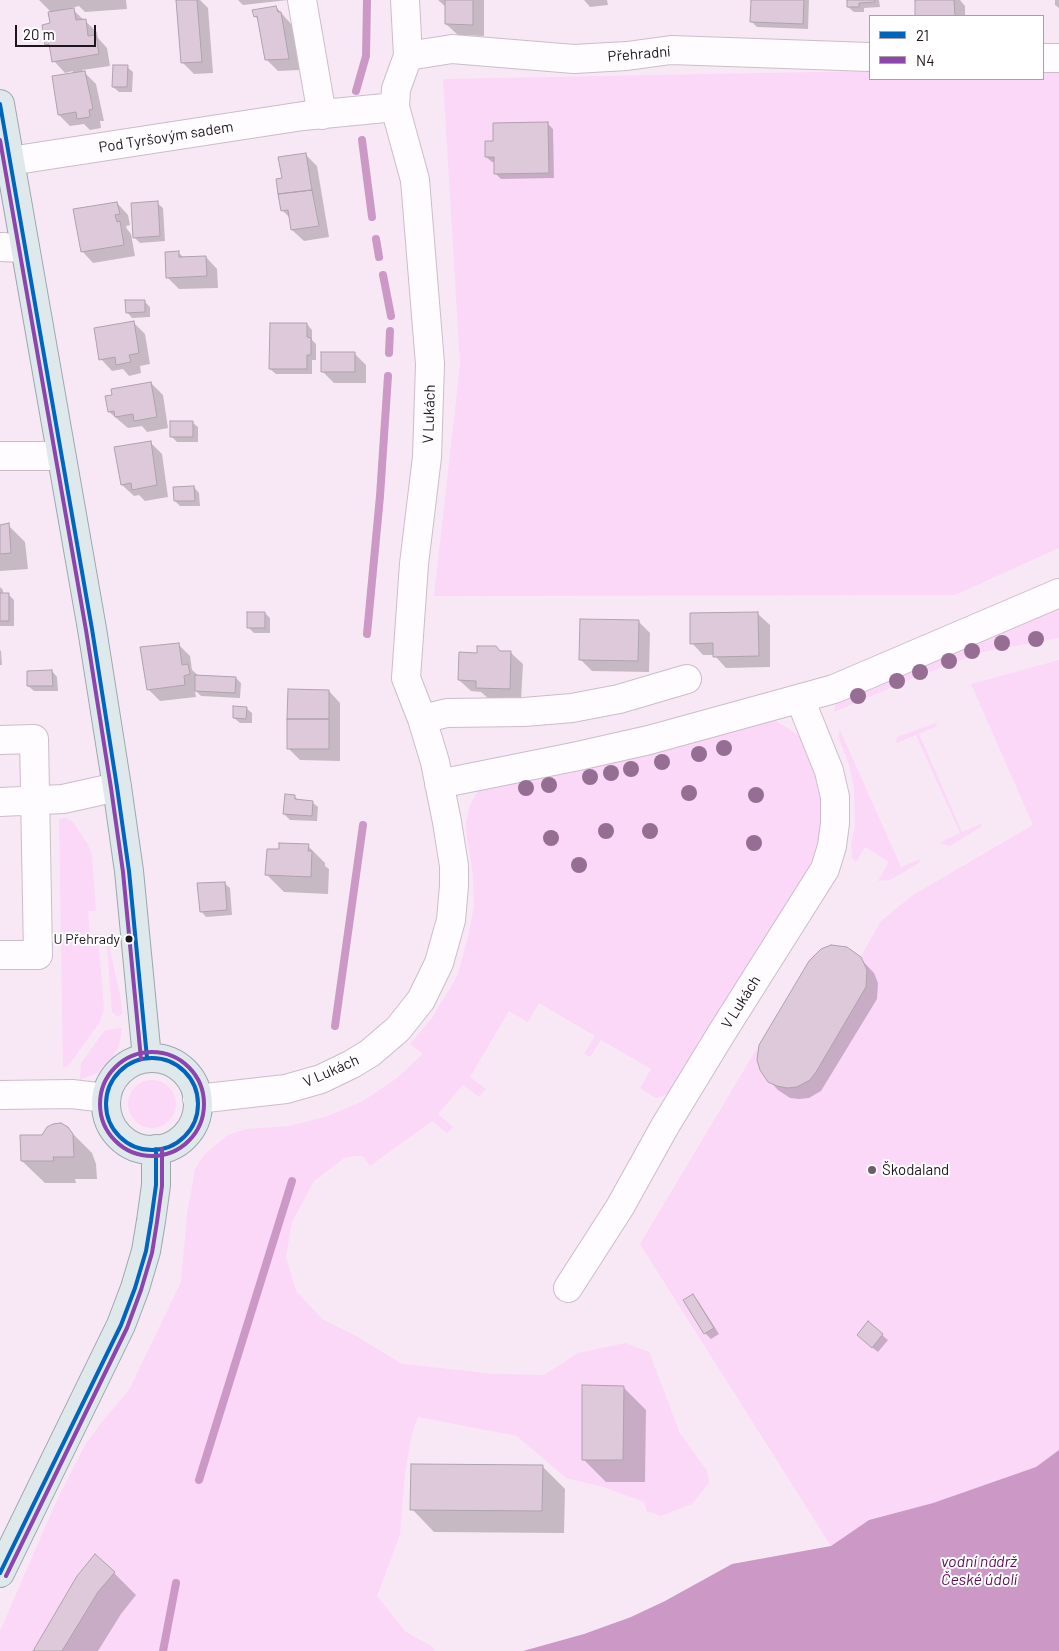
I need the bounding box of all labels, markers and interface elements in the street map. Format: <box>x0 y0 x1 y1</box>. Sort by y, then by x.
scale bar <box>18 15 99 47</box>
legend <box>869 15 1044 80</box>
text: 20 m <box>23 25 55 43</box>
text: 21 <box>916 26 929 44</box>
street label: Přehradní <box>607 42 671 66</box>
text: N4 <box>916 51 934 69</box>
street label: Pod Tyršovým sadem <box>97 117 235 157</box>
street label: V Lukách <box>419 384 439 444</box>
place label: U Přehrady <box>53 931 120 947</box>
marker: U Přehrady <box>124 934 134 944</box>
street label: V Lukách <box>718 972 764 1032</box>
street label: V Lukách <box>300 1051 362 1091</box>
place label: Škodaland <box>882 1161 949 1179</box>
marker: Škodaland <box>866 1164 878 1176</box>
water label: vodní nádrž České údolí <box>941 1552 1017 1590</box>

